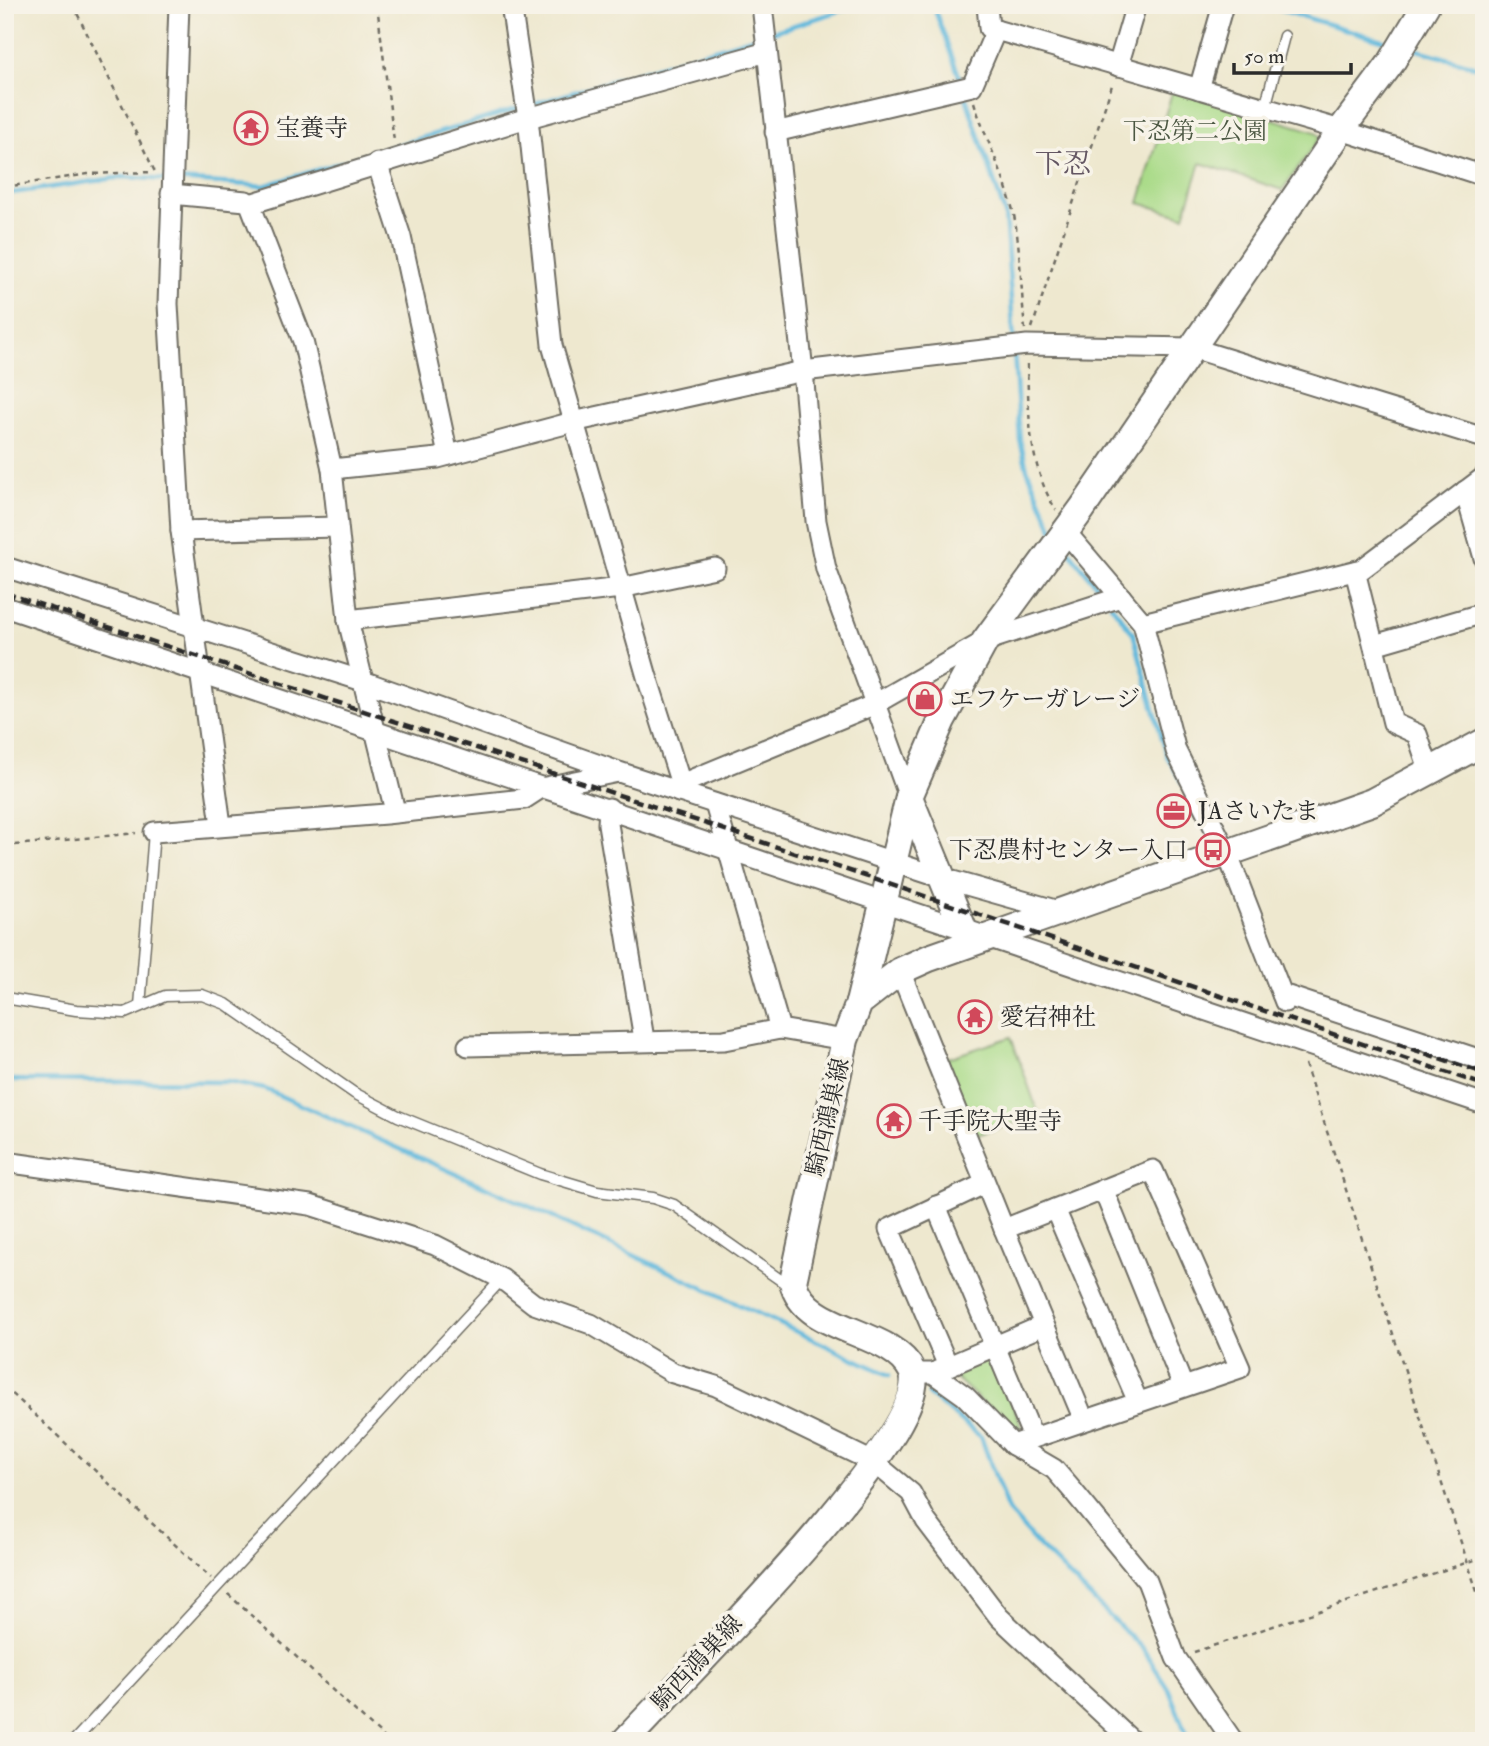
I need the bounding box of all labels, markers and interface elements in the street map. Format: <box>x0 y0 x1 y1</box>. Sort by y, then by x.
scale bar <box>1234 32 1351 76</box>
text: 50 m <box>1244 43 1285 70</box>
temple icon: 宝養寺 <box>232 109 270 147</box>
place label: 宝養寺 <box>276 113 348 144</box>
park label: 下忍第二公園 <box>1123 116 1267 147</box>
district label: 下忍 <box>1035 147 1091 182</box>
shop icon: エフケーガレージ <box>906 680 944 718</box>
place label: エフケーガレージ <box>950 684 1140 715</box>
office icon: JAさいたま <box>1155 792 1193 830</box>
place label: JAさいたま <box>1197 796 1319 827</box>
bus stop icon: 下忍農村センター入口 <box>1194 831 1232 869</box>
place label: 下忍農村センター入口 <box>949 835 1188 866</box>
temple icon: 愛宕神社 <box>956 998 994 1036</box>
place label: 愛宕神社 <box>1000 1002 1096 1033</box>
street label: 騎西鴻巣線 <box>799 1055 857 1179</box>
temple icon: 千手院大聖寺 <box>875 1102 913 1140</box>
place label: 千手院大聖寺 <box>918 1106 1062 1137</box>
street label: 騎西鴻巣線 <box>645 1609 749 1717</box>

